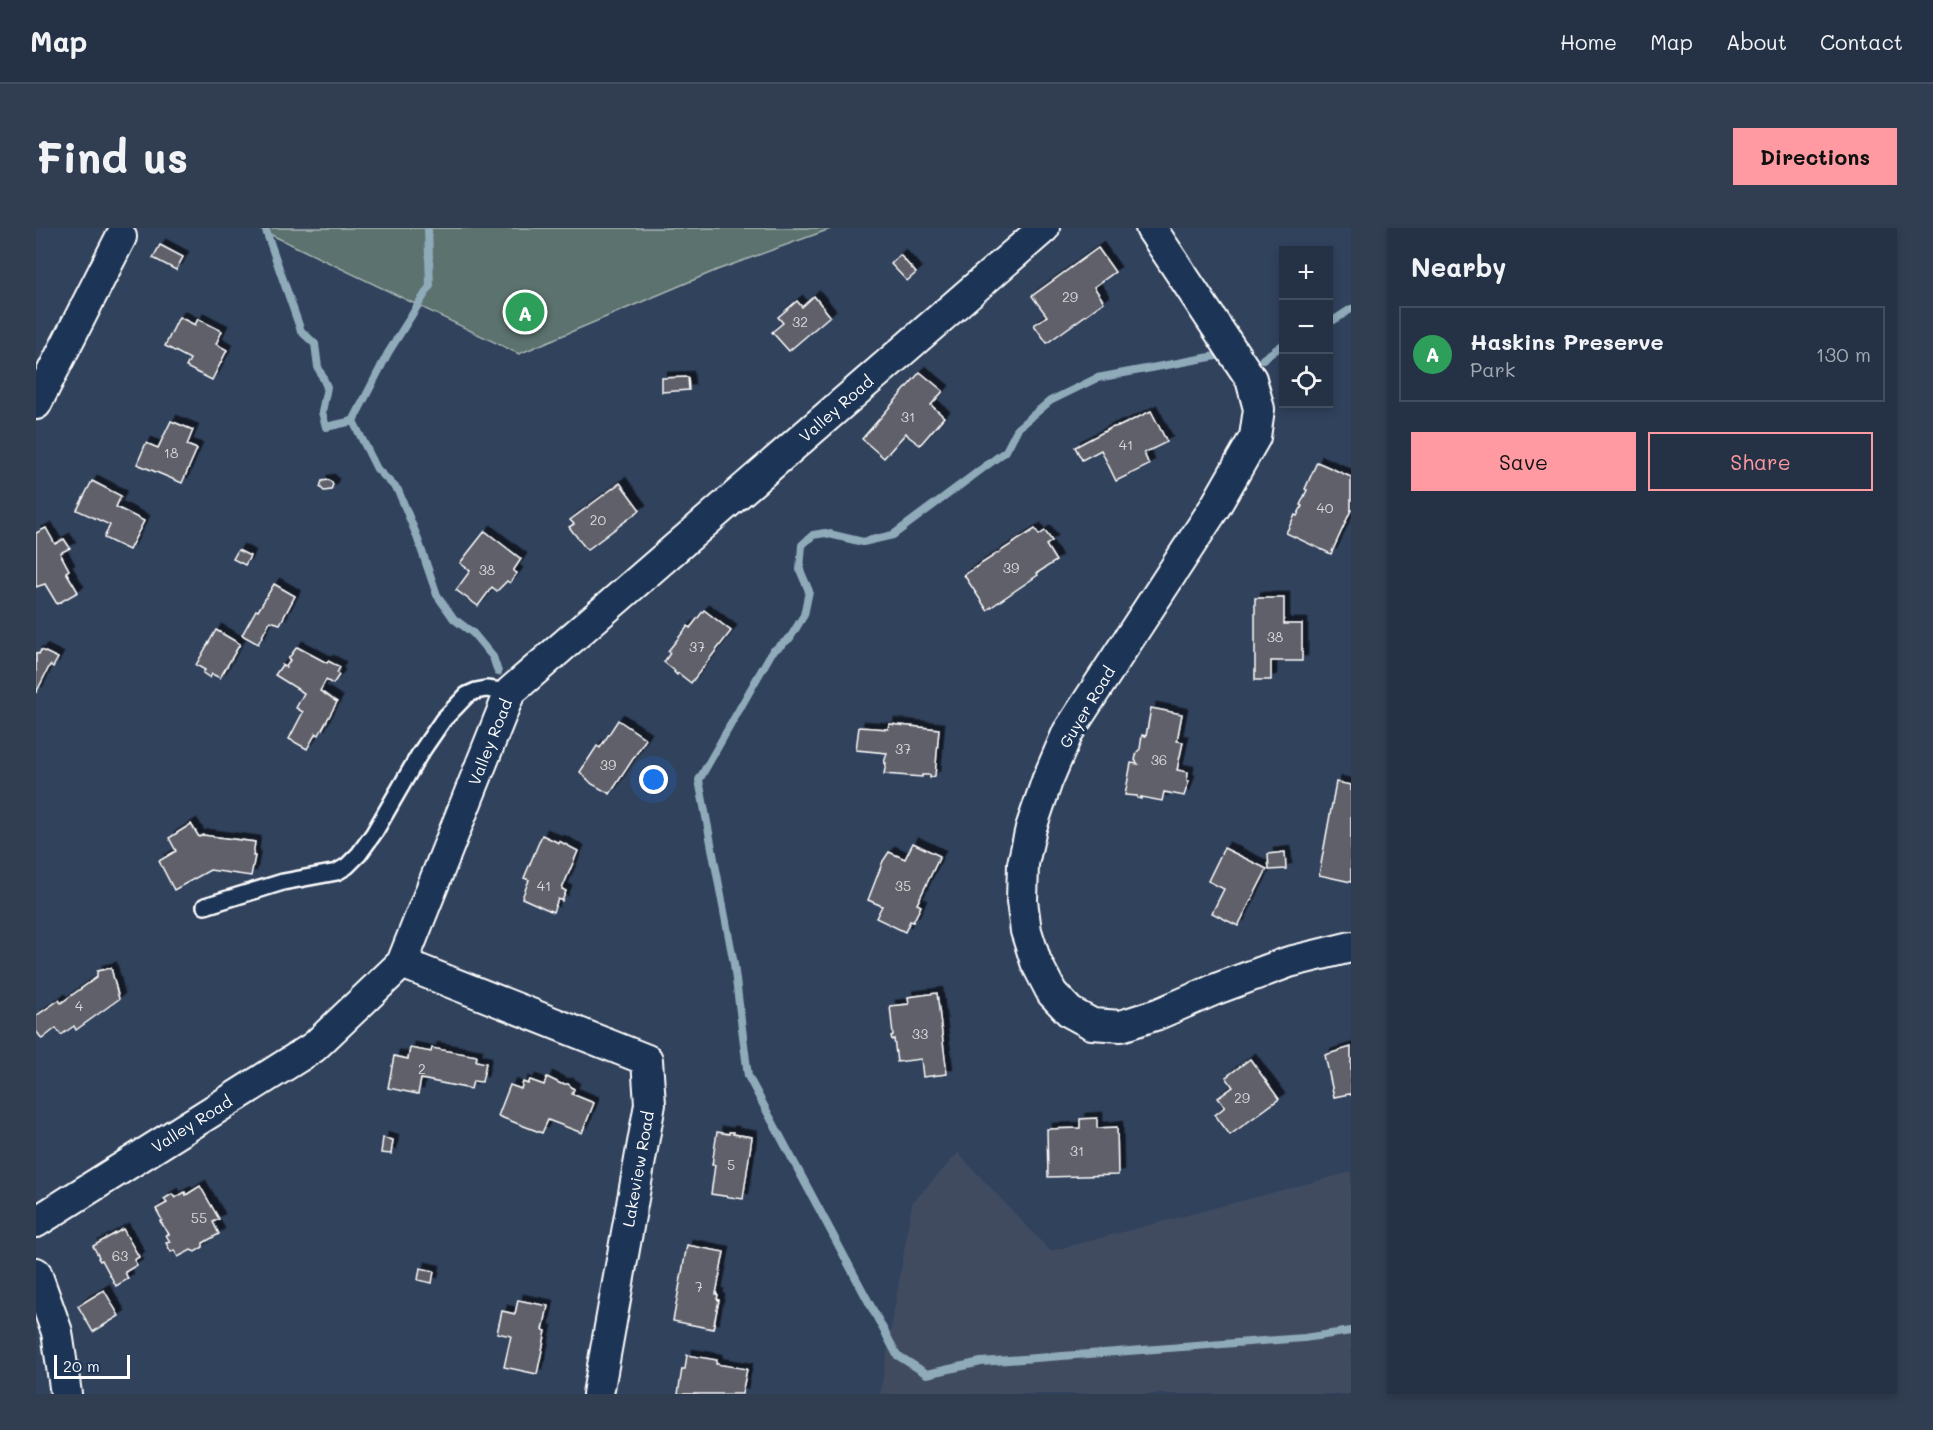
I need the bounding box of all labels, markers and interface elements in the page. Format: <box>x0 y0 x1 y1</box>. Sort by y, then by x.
text: Map <box>30 23 87 59</box>
text: Home <box>1560 28 1617 55</box>
text: Map <box>1650 28 1693 55</box>
text: About <box>1726 28 1787 55</box>
text: Contact <box>1820 28 1903 55</box>
button: Directions <box>1733 128 1897 185</box>
text: Find us <box>36 129 188 184</box>
map controls <box>1279 246 1333 408</box>
button: + <box>1279 246 1333 300</box>
text: Nearby <box>1411 250 1506 284</box>
house number: 29 <box>1062 287 1078 306</box>
pin: A <box>506 290 544 334</box>
button: − <box>1279 300 1333 354</box>
house number: 32 <box>792 312 808 331</box>
text: Haskins Preserve <box>1470 327 1664 356</box>
text: A <box>1426 341 1439 367</box>
text: 130 m <box>1816 341 1871 367</box>
button: locate <box>1279 354 1333 408</box>
text: Park <box>1470 356 1515 382</box>
street label: Valley Road <box>794 370 877 446</box>
house number: 31 <box>901 407 915 426</box>
button: Save <box>1411 432 1636 491</box>
button: Share <box>1648 432 1873 491</box>
house number: 41 <box>1119 435 1133 454</box>
house number: 18 <box>164 443 178 462</box>
house number: 40 <box>1317 498 1334 517</box>
house number: 20 <box>590 510 607 529</box>
house number: 39 <box>1003 558 1019 577</box>
house number: 38 <box>479 560 495 579</box>
house number: 38 <box>1267 627 1283 646</box>
house number: 37 <box>689 637 705 656</box>
street label: Guyer Road <box>1054 662 1119 752</box>
street label: Valley Road <box>463 695 516 788</box>
house number: 37 <box>895 739 911 758</box>
house number: 36 <box>1151 750 1167 769</box>
house number: 39 <box>600 755 616 774</box>
your location <box>639 765 668 794</box>
house number: 41 <box>537 876 551 895</box>
house number: 35 <box>895 876 911 895</box>
house number: 4 <box>75 996 84 1015</box>
house number: 33 <box>912 1024 928 1043</box>
house number: 2 <box>418 1059 426 1078</box>
house number: 29 <box>1234 1088 1250 1107</box>
street label: Valley Road <box>147 1090 236 1157</box>
street label: Lakeview Road <box>617 1109 658 1229</box>
house number: 31 <box>1070 1141 1084 1160</box>
house number: 5 <box>727 1155 735 1174</box>
house number: 55 <box>191 1208 207 1227</box>
house number: 63 <box>112 1246 128 1265</box>
house number: 7 <box>695 1277 703 1296</box>
scale bar <box>54 1352 130 1380</box>
text: 20 m <box>63 1355 100 1376</box>

